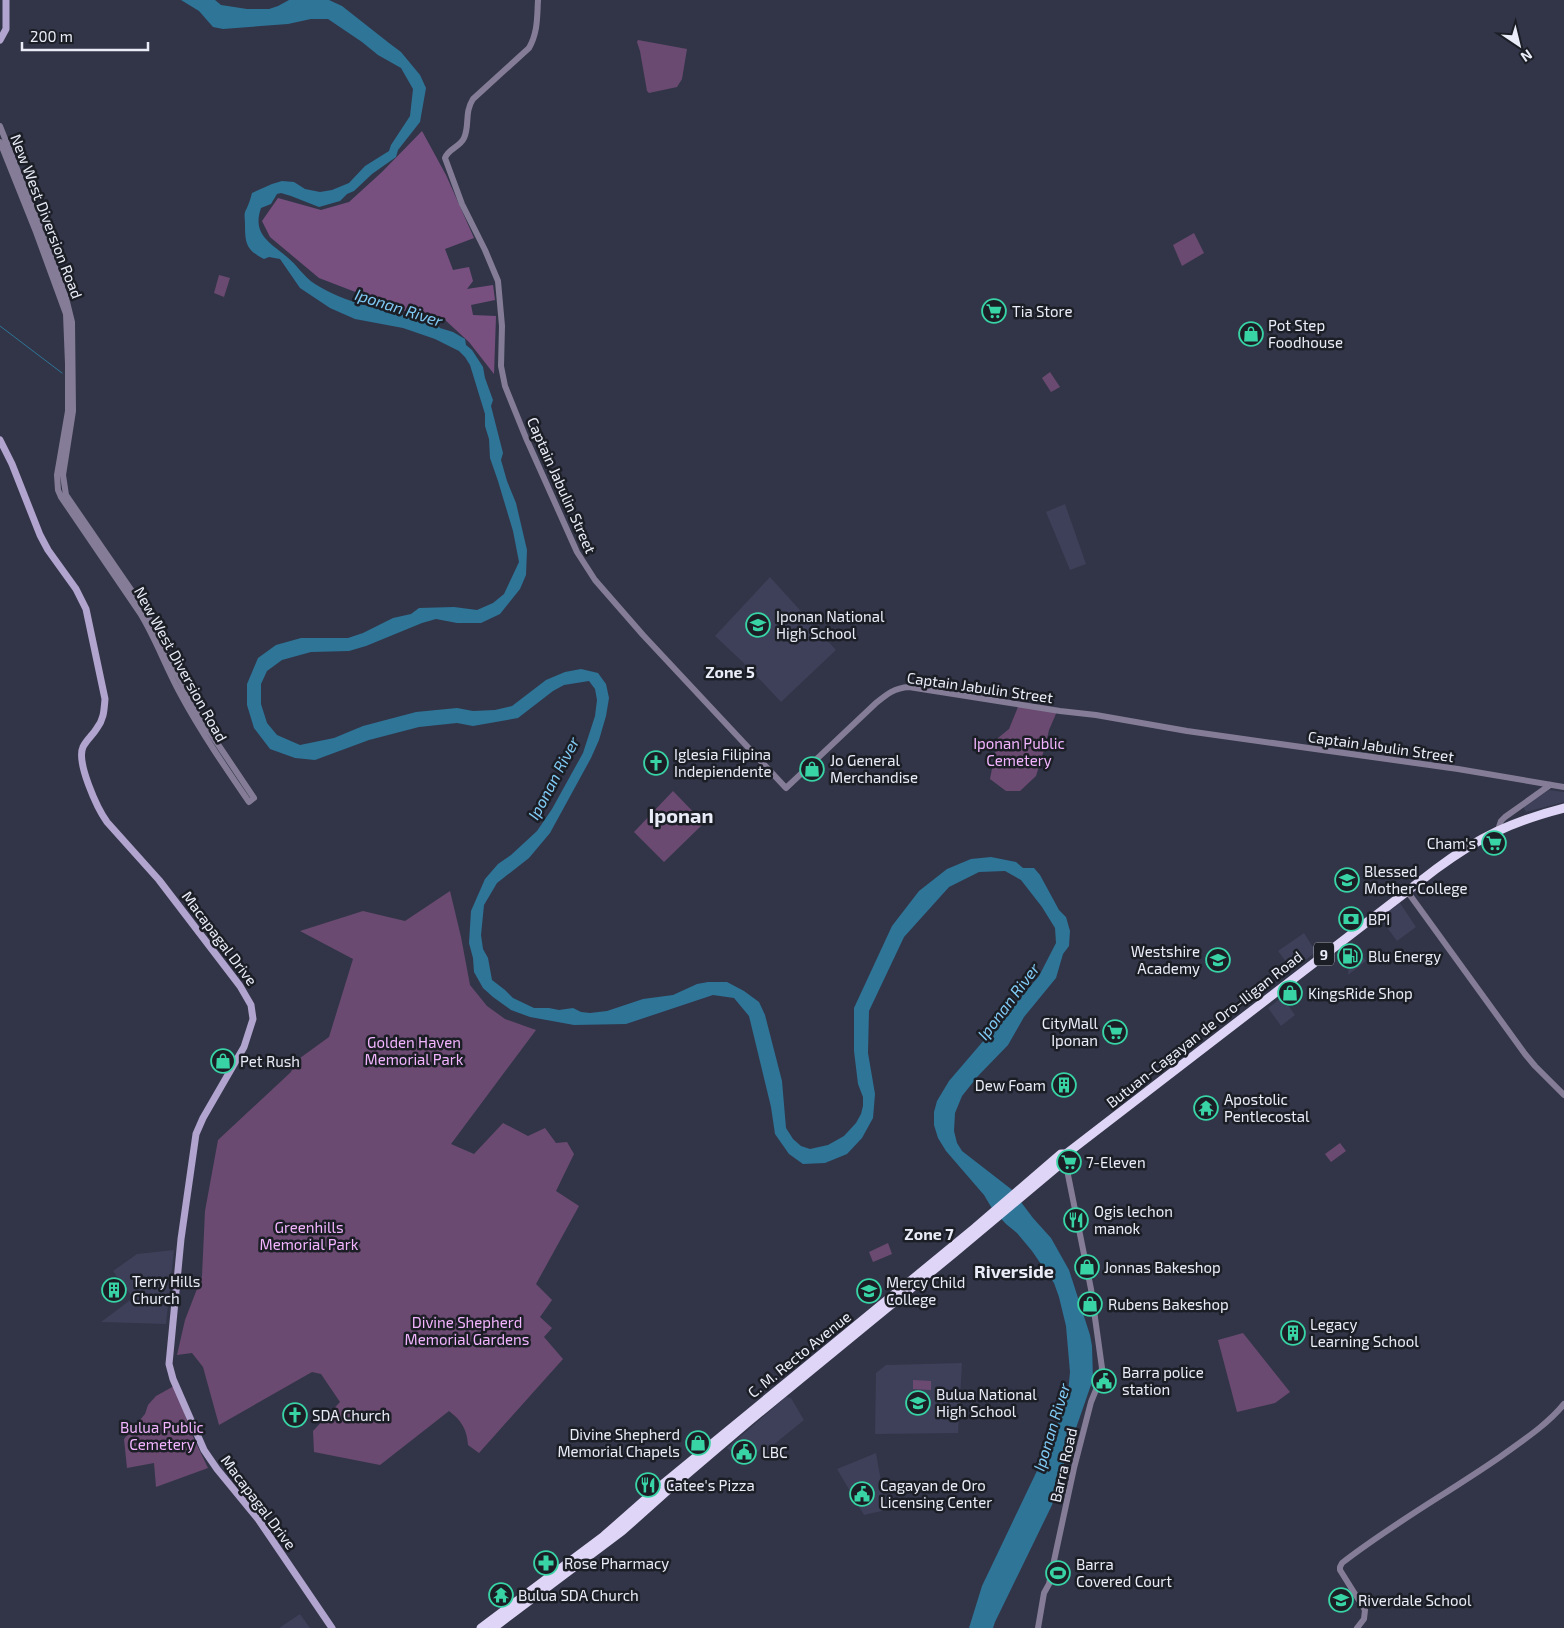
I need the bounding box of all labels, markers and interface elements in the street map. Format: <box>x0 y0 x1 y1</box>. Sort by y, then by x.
scale bar <box>22 20 149 52</box>
north arrow <box>1494 20 1544 70</box>
text: 200 m <box>30 27 73 45</box>
text: N <box>1518 46 1536 66</box>
street label: New West Diversion Road <box>7 131 87 301</box>
water label: Iponan River <box>353 284 446 330</box>
supermarket icon: Tia Store <box>981 298 1007 324</box>
place label: Tia Store <box>1012 302 1072 320</box>
place label: Pot Step Foodhouse <box>1268 316 1343 351</box>
shop icon: Pot Step Foodhouse <box>1238 321 1264 347</box>
street label: Captain Jabulin Street <box>524 414 600 556</box>
street label: New West Diversion Road <box>131 583 231 745</box>
place label: Iponan National High School <box>776 607 885 642</box>
school or university icon: Iponan National High School <box>745 612 771 638</box>
district label: Zone 5 <box>705 662 755 681</box>
street label: Captain Jabulin Street <box>906 668 1054 706</box>
street label: Captain Jabulin Street <box>1307 727 1455 765</box>
water label: Iponan River <box>523 733 583 823</box>
park label: Iponan Public Cemetery <box>973 734 1065 769</box>
place label: Iglesia Filipina Indepiendente <box>674 745 772 780</box>
church icon: Iglesia Filipina Indepiendente <box>643 750 669 776</box>
place label: Jo General Merchandise <box>830 751 918 786</box>
shop icon: Jo General Merchandise <box>799 756 825 782</box>
district label: Iponan <box>648 803 714 827</box>
supermarket icon: Cham's <box>1481 830 1507 856</box>
place label: Cham's <box>1427 834 1476 852</box>
place label: Blessed Mother College <box>1364 862 1468 897</box>
school or university icon: Blessed Mother College <box>1334 867 1360 893</box>
street label: Macapagal Drive <box>179 887 261 989</box>
bank icon: BPI <box>1338 906 1364 932</box>
place label: BPI <box>1368 910 1390 928</box>
place label: Westshire Academy <box>1131 942 1200 977</box>
road number: 9 <box>1314 942 1334 966</box>
fuel station icon: Blu Energy <box>1337 943 1363 969</box>
street label: Butuan-Cagayan de Oro-Iligan Road <box>1102 947 1306 1111</box>
school or university icon: Westshire Academy <box>1205 947 1231 973</box>
place label: Blu Energy <box>1368 947 1441 965</box>
water label: Iponan River <box>973 958 1043 1043</box>
shop icon: KingsRide Shop <box>1277 980 1303 1006</box>
place label: KingsRide Shop <box>1308 984 1413 1002</box>
place label: CityMall Iponan <box>1042 1014 1099 1049</box>
supermarket icon: CityMall Iponan <box>1102 1019 1128 1045</box>
park label: Golden Haven Memorial Park <box>365 1033 464 1068</box>
shop icon: Pet Rush <box>210 1048 236 1074</box>
place label: Pet Rush <box>240 1052 300 1070</box>
building icon: Dew Foam <box>1051 1072 1077 1098</box>
place label: Dew Foam <box>975 1076 1046 1094</box>
place label: Apostolic Pentlecostal <box>1224 1090 1310 1125</box>
temple icon: Apostolic Pentlecostal <box>1193 1095 1219 1121</box>
supermarket icon: 7-Eleven <box>1056 1149 1082 1175</box>
place label: 7-Eleven <box>1086 1153 1146 1171</box>
place label: Ogis lechon manok <box>1094 1202 1173 1237</box>
restaurant icon: Ogis lechon manok <box>1063 1207 1089 1233</box>
park label: Greenhills Memorial Park <box>260 1218 359 1253</box>
district label: Zone 7 <box>904 1224 954 1243</box>
shop icon: Jonnas Bakeshop <box>1074 1254 1100 1280</box>
place label: Jonnas Bakeshop <box>1104 1258 1221 1276</box>
district label: Riverside <box>974 1260 1054 1282</box>
place label: Terry Hills Church <box>132 1272 200 1307</box>
place label: Mercy Child College <box>886 1273 965 1308</box>
building icon: Terry Hills Church <box>101 1277 127 1303</box>
school or university icon: Mercy Child College <box>856 1278 882 1304</box>
shop icon: Rubens Bakeshop <box>1077 1291 1103 1317</box>
place label: Rubens Bakeshop <box>1108 1295 1229 1313</box>
street label: C. M. Recto Avenue <box>744 1307 854 1401</box>
park label: Divine Shepherd Memorial Gardens <box>405 1313 529 1348</box>
place label: Legacy Learning School <box>1310 1315 1419 1350</box>
building icon: Legacy Learning School <box>1280 1320 1306 1346</box>
place label: Barra police station <box>1122 1363 1204 1398</box>
public building icon: Barra police station <box>1091 1368 1117 1394</box>
water label: Iponan River <box>1029 1380 1074 1473</box>
place label: Bulua National High School <box>936 1385 1037 1420</box>
school or university icon: Bulua National High School <box>905 1390 931 1416</box>
church icon: SDA Church <box>282 1402 308 1428</box>
place label: SDA Church <box>312 1406 390 1424</box>
park label: Bulua Public Cemetery <box>120 1418 204 1453</box>
place label: Divine Shepherd Memorial Chapels <box>557 1425 680 1460</box>
street label: Barra Road <box>1046 1426 1080 1504</box>
shop icon: Divine Shepherd Memorial Chapels <box>685 1430 711 1456</box>
public building icon: LBC <box>731 1439 757 1465</box>
place label: LBC <box>762 1443 788 1461</box>
street label: Macapagal Drive <box>218 1451 300 1553</box>
restaurant icon: Catee's Pizza <box>635 1472 661 1498</box>
place label: Catee's Pizza <box>666 1476 755 1494</box>
place label: Cagayan de Oro Licensing Center <box>880 1476 992 1511</box>
public building icon: Cagayan de Oro Licensing Center <box>849 1481 875 1507</box>
pharmacy icon: Rose Pharmacy <box>533 1550 559 1576</box>
place label: Rose Pharmacy <box>564 1554 669 1572</box>
place label: Barra Covered Court <box>1076 1555 1172 1590</box>
sports icon: Barra Covered Court <box>1045 1560 1071 1586</box>
temple icon: Bulua SDA Church <box>488 1582 514 1608</box>
place label: Bulua SDA Church <box>518 1586 639 1604</box>
school or university icon: Riverdale School <box>1328 1587 1354 1613</box>
place label: Riverdale School <box>1358 1591 1472 1609</box>

